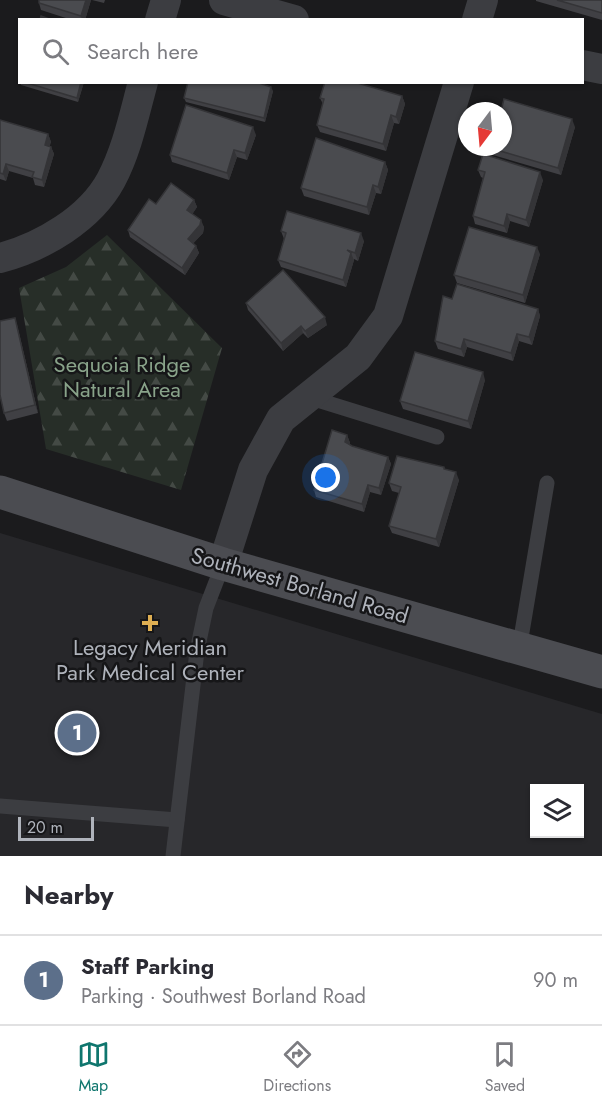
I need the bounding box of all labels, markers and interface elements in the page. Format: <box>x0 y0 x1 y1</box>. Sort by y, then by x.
search box <box>18 18 584 84</box>
icon: search <box>39 35 72 68</box>
text: Search here <box>87 35 198 67</box>
north arrow <box>458 102 512 156</box>
park label: Sequoia Ridge Natural Area <box>54 348 190 405</box>
your location <box>311 463 340 492</box>
street label: Southwest Borland Road <box>188 539 412 631</box>
marker: Legacy Meridian Park Medical Center <box>141 614 159 632</box>
place label: Legacy Meridian Park Medical Center <box>56 631 244 688</box>
pin: 1 <box>58 710 97 756</box>
map controls <box>530 784 584 838</box>
button: layers <box>530 784 584 838</box>
scale bar <box>18 814 94 842</box>
text: 20 m <box>27 816 63 839</box>
text: Nearby <box>24 876 113 914</box>
text: Staff Parking <box>81 950 214 982</box>
text: 1 <box>38 966 49 995</box>
text: 90 m <box>533 966 578 995</box>
text: Parking · Southwest Borland Road <box>81 982 366 1011</box>
tab: Map <box>77 1038 110 1097</box>
tab: Directions <box>263 1038 331 1097</box>
tab: Saved <box>485 1038 525 1097</box>

